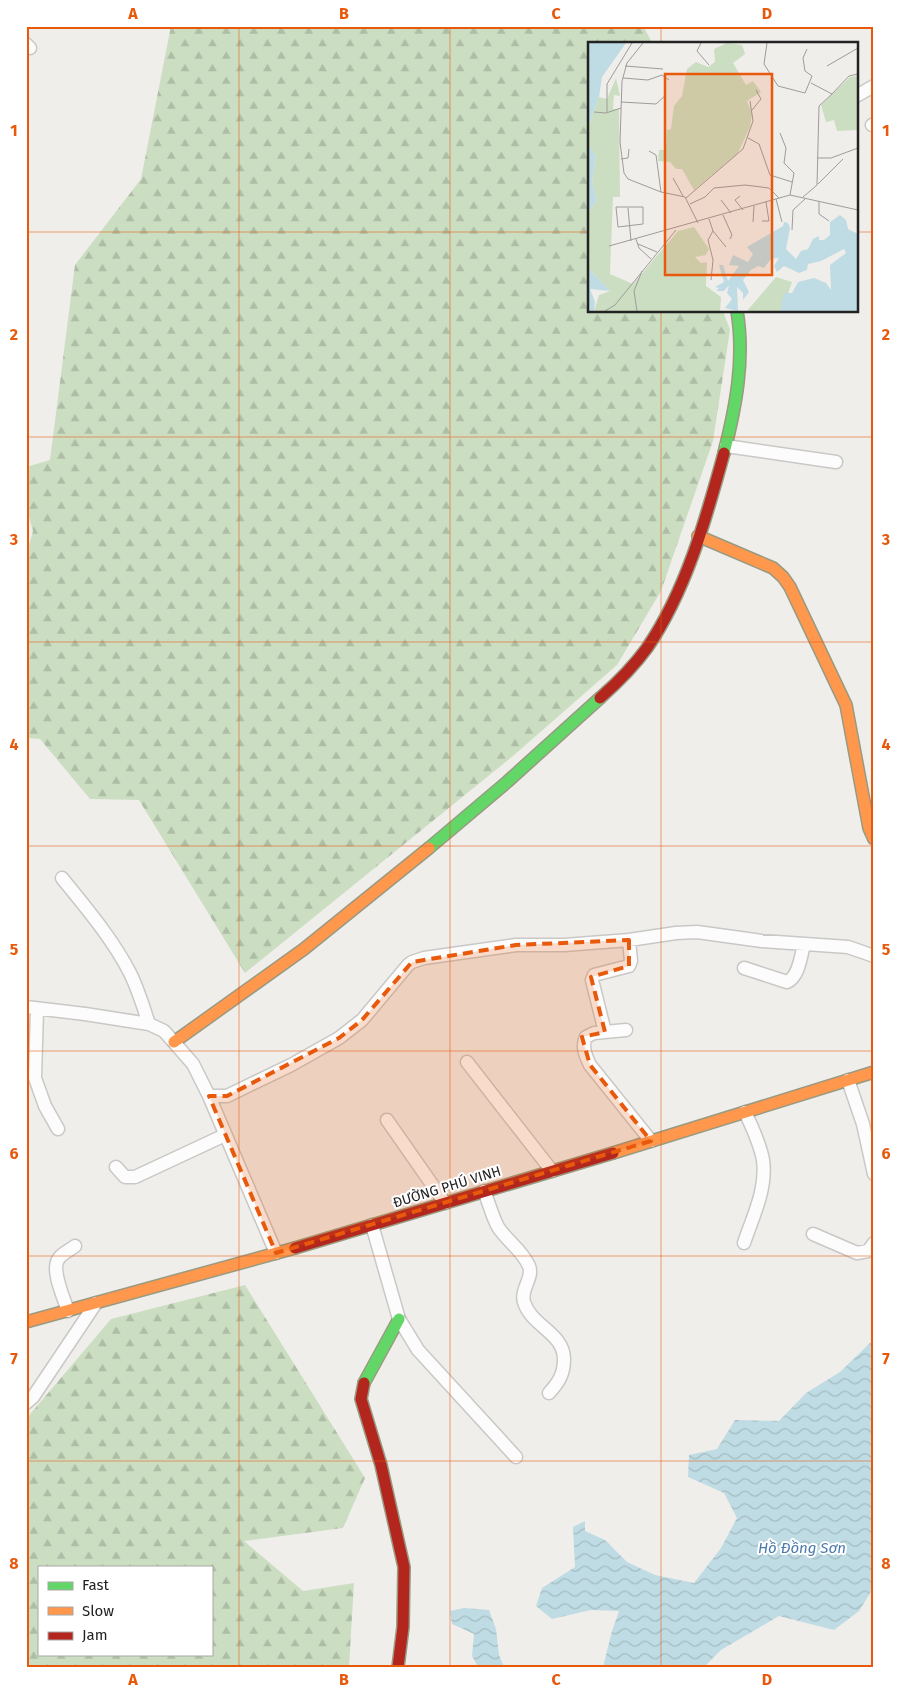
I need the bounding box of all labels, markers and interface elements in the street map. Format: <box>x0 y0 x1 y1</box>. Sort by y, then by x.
text: A <box>127 4 138 23</box>
text: B <box>339 4 349 23</box>
text: C <box>551 4 561 23</box>
text: D <box>762 4 772 23</box>
inset map <box>588 42 858 312</box>
text: 1 <box>10 121 18 140</box>
text: 1 <box>882 121 890 140</box>
text: 2 <box>10 325 18 344</box>
text: 2 <box>882 325 890 344</box>
text: 3 <box>9 530 18 549</box>
text: 3 <box>881 530 890 549</box>
text: 4 <box>9 735 19 754</box>
text: 4 <box>881 735 891 754</box>
text: 5 <box>10 940 19 959</box>
text: 5 <box>882 940 891 959</box>
text: 6 <box>9 1144 19 1163</box>
text: 6 <box>881 1144 891 1163</box>
street label: ĐƯỜNG PHÚ VINH <box>391 1162 503 1212</box>
text: 7 <box>10 1349 18 1368</box>
text: 7 <box>882 1349 890 1368</box>
water label: Hồ Đồng Sơn <box>758 1539 846 1557</box>
text: 8 <box>9 1554 19 1573</box>
text: 8 <box>881 1554 891 1573</box>
legend <box>38 1566 212 1656</box>
text: Fast <box>82 1576 109 1594</box>
text: Slow <box>82 1602 114 1620</box>
text: Jam <box>82 1626 108 1644</box>
text: A <box>127 1670 138 1689</box>
text: B <box>339 1670 349 1689</box>
text: C <box>551 1670 561 1689</box>
text: D <box>762 1670 772 1689</box>

